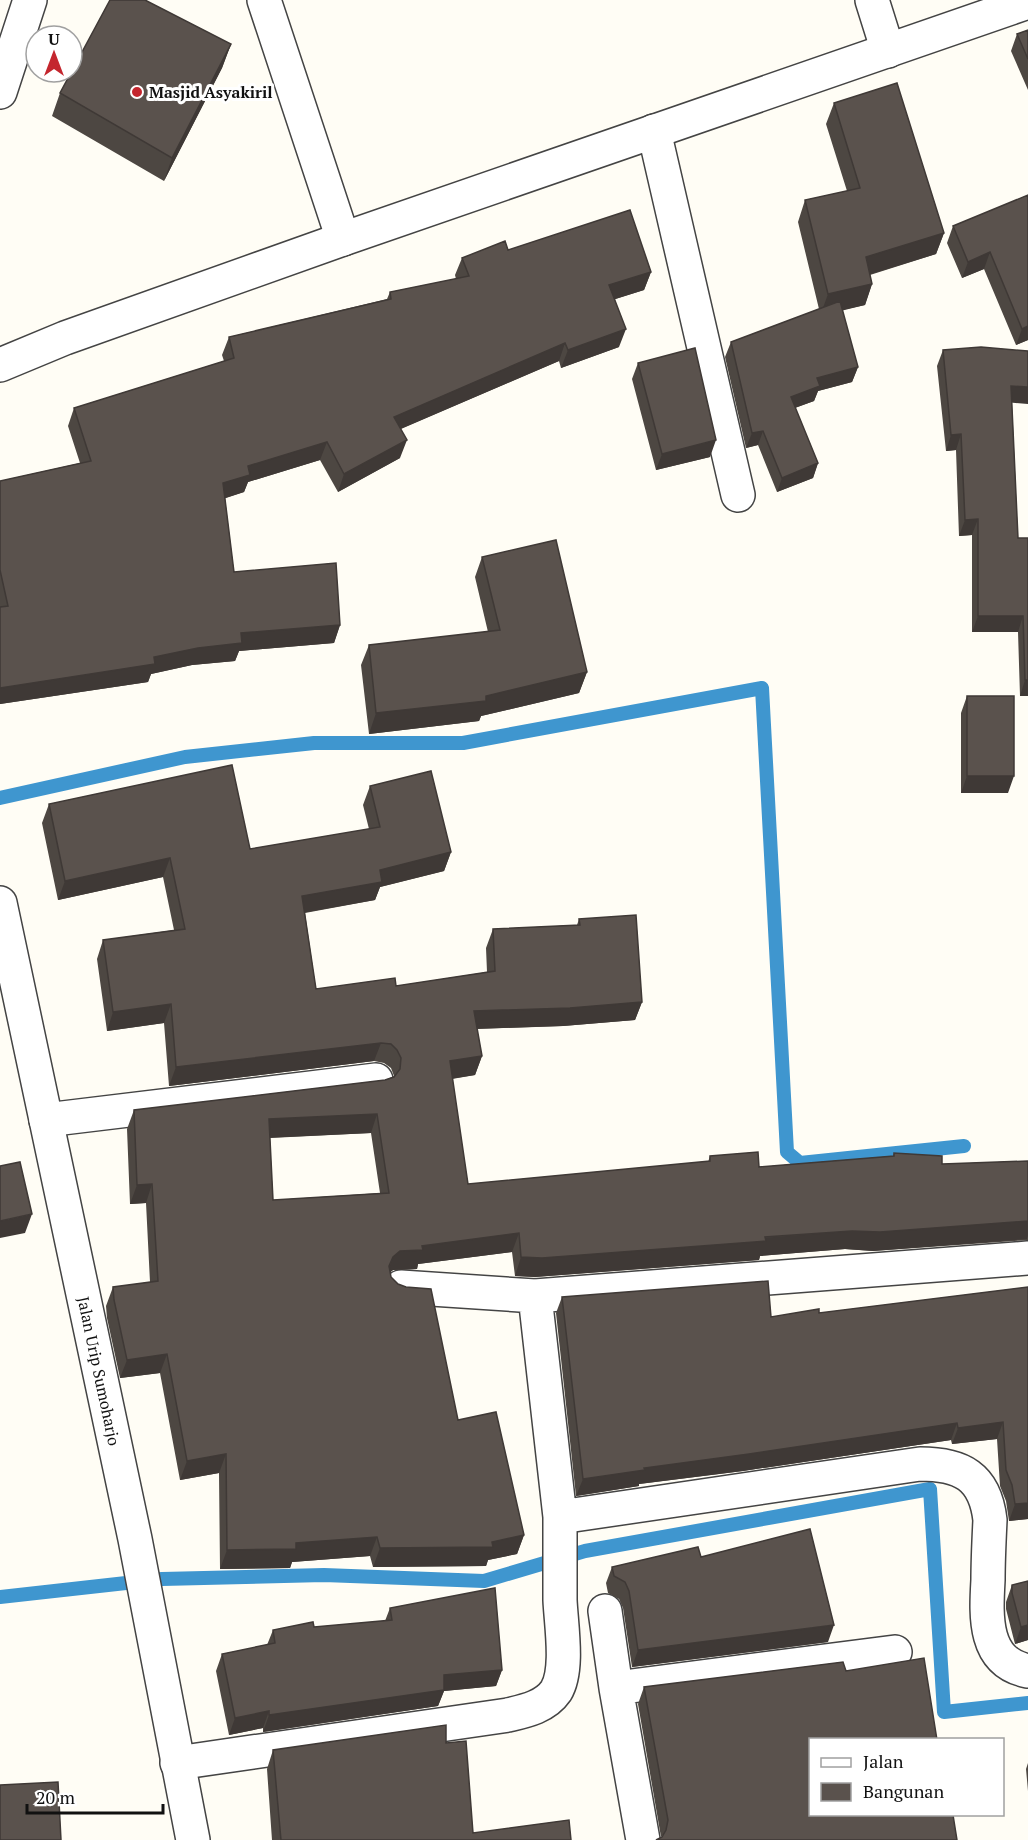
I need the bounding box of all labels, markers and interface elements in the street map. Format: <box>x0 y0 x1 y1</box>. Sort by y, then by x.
north arrow <box>24 24 84 84</box>
text: U <box>48 28 60 50</box>
place label: Masjid Asyakiril <box>149 81 273 103</box>
marker: Masjid Asyakiril <box>130 85 144 99</box>
street label: Jalan Urip Sumoharjo <box>72 1294 126 1448</box>
legend <box>809 1738 1004 1816</box>
text: Jalan <box>863 1749 904 1773</box>
scale bar <box>27 1777 164 1815</box>
text: Bangunan <box>863 1779 944 1803</box>
text: 20 m <box>36 1785 76 1809</box>

